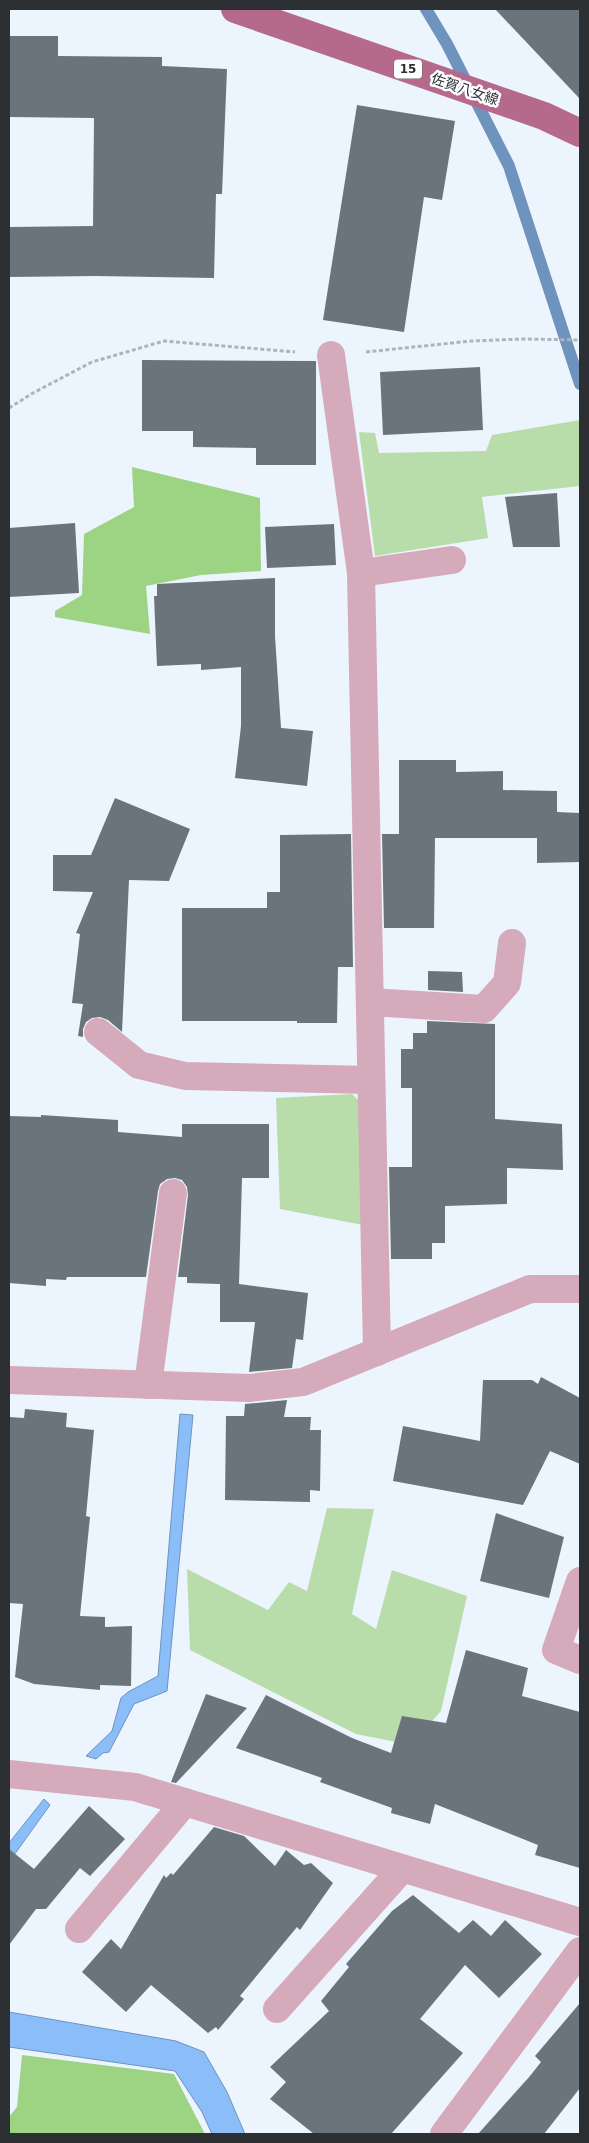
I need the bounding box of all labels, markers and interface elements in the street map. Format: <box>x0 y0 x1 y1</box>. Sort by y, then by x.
road number: 15 <box>394 60 422 78</box>
street label: 佐賀八女線 <box>429 70 501 108</box>

